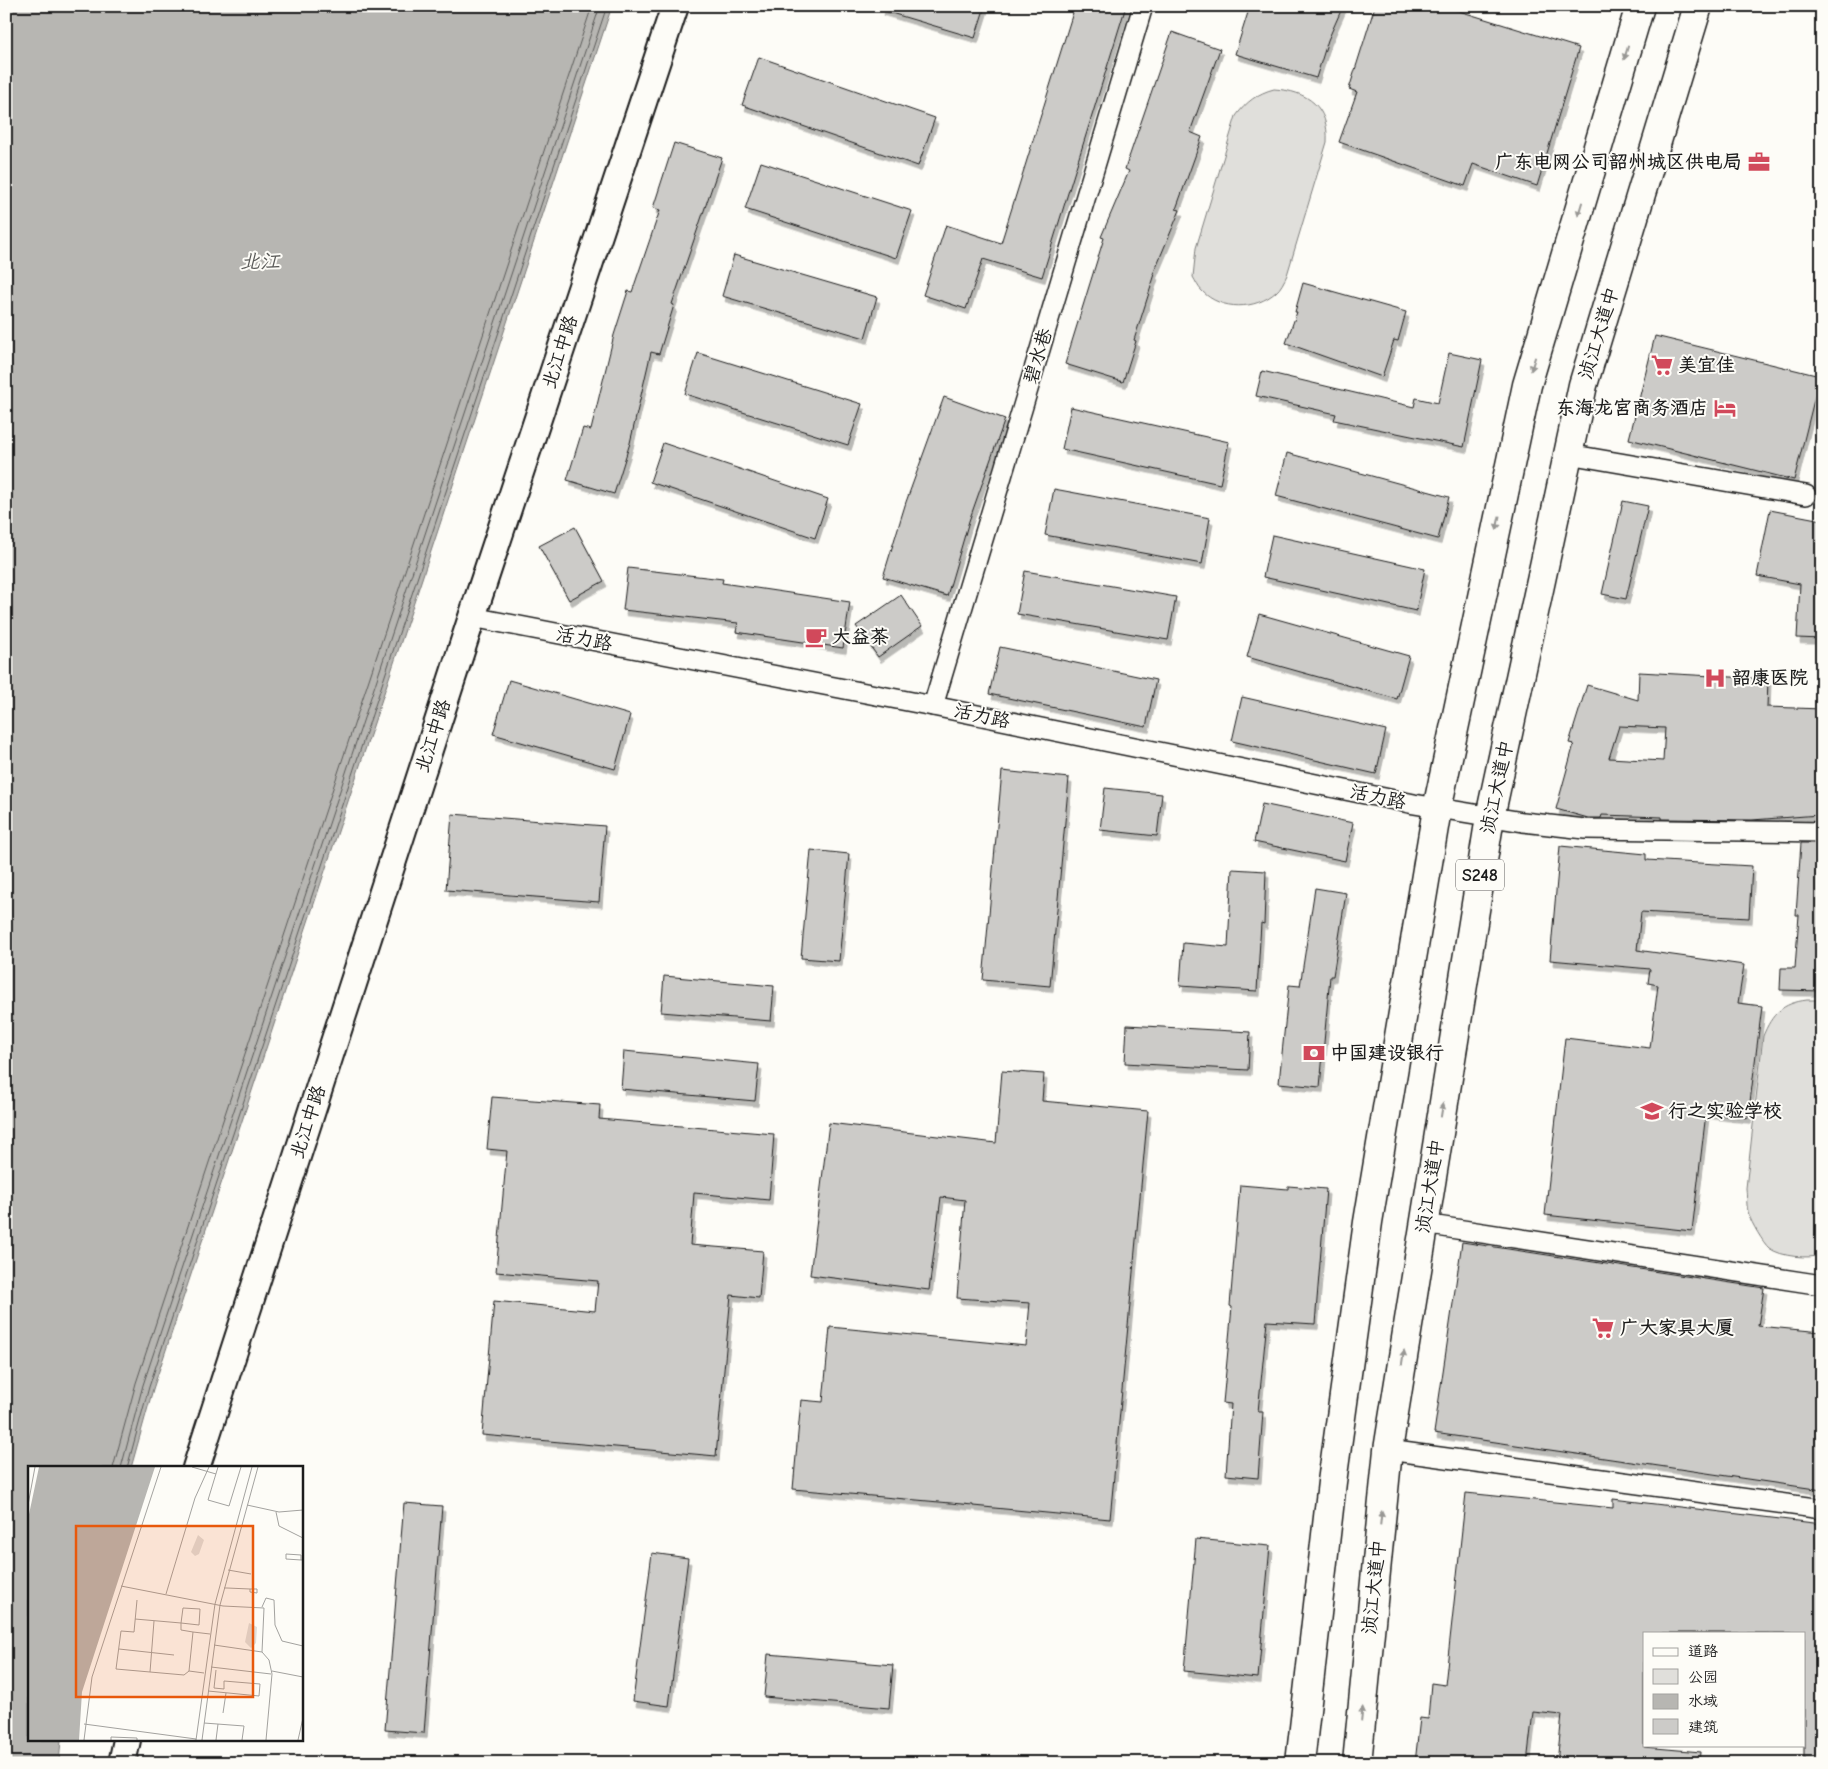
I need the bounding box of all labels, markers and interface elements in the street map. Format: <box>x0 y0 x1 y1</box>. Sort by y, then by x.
one-way arrow <box>1621 46 1629 61</box>
office icon: 广东电网公司韶州城区供电局 <box>1746 149 1772 175</box>
place label: 广东电网公司韶州城区供电局 <box>1495 151 1742 173</box>
one-way arrow <box>1575 201 1583 216</box>
water label: 北江 <box>240 250 281 273</box>
street label: 浈江大道中 <box>1575 284 1623 382</box>
street label: 北江中路 <box>538 312 582 392</box>
street label: 碧水巷 <box>1019 326 1057 386</box>
supermarket icon: 美宜佳 <box>1649 352 1675 378</box>
place label: 美宜佳 <box>1678 354 1735 376</box>
one-way arrow <box>1529 357 1537 372</box>
hotel icon: 东海龙宫商务酒店 <box>1712 395 1738 421</box>
place label: 东海龙宫商务酒店 <box>1556 397 1708 419</box>
one-way arrow <box>1494 515 1502 531</box>
street label: 活力路 <box>554 623 614 655</box>
cafe icon: 大益茶 <box>803 624 829 650</box>
place label: 大益茶 <box>832 626 889 648</box>
hospital icon: 韶康医院 <box>1702 665 1728 691</box>
place label: 韶康医院 <box>1732 667 1808 689</box>
street label: 北江中路 <box>411 696 455 776</box>
street label: 活力路 <box>952 699 1012 733</box>
street label: 浈江大道中 <box>1476 738 1518 836</box>
street label: 活力路 <box>1348 780 1408 814</box>
road number: S248 <box>1456 860 1504 890</box>
bank icon: 中国建设银行 <box>1301 1040 1327 1066</box>
place label: 中国建设银行 <box>1330 1042 1444 1064</box>
street label: 北江中路 <box>286 1082 330 1162</box>
school or university icon: 行之实验学校 <box>1639 1098 1665 1124</box>
place label: 行之实验学校 <box>1668 1100 1782 1122</box>
one-way arrow <box>1439 1102 1447 1118</box>
street label: 浈江大道中 <box>1412 1137 1448 1235</box>
supermarket icon: 广大家具大厦 <box>1590 1315 1616 1341</box>
place label: 广大家具大厦 <box>1620 1317 1734 1339</box>
one-way arrow <box>1399 1348 1407 1364</box>
inset map <box>28 1466 302 1742</box>
one-way arrow <box>1377 1509 1385 1525</box>
street label: 浈江大道中 <box>1358 1539 1390 1635</box>
legend <box>1643 1632 1806 1746</box>
text: 道路 <box>1688 1642 1718 1660</box>
text: 公园 <box>1688 1668 1718 1686</box>
text: 水域 <box>1688 1692 1718 1710</box>
one-way arrow <box>1358 1706 1366 1722</box>
text: 建筑 <box>1688 1718 1718 1736</box>

